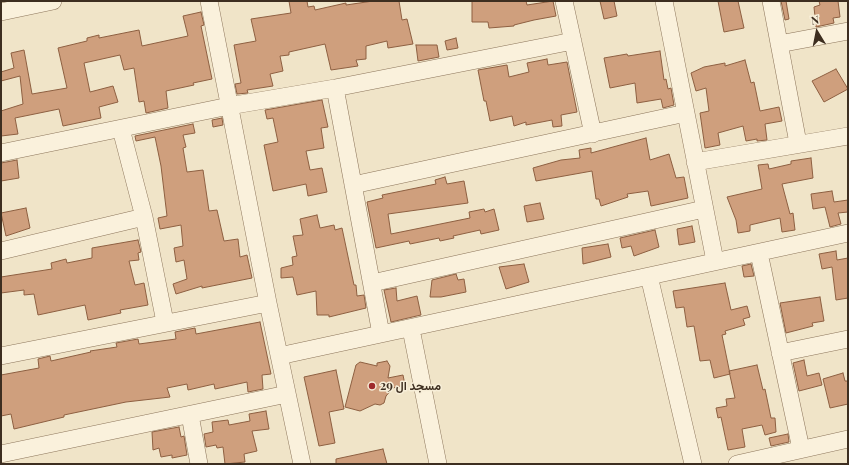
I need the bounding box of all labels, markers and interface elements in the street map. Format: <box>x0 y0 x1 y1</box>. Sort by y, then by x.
north arrow <box>797 12 837 52</box>
text: N <box>810 12 820 28</box>
place label: مسجد ال 29 <box>380 379 441 393</box>
marker: مسجد ال 29 <box>367 381 377 391</box>

